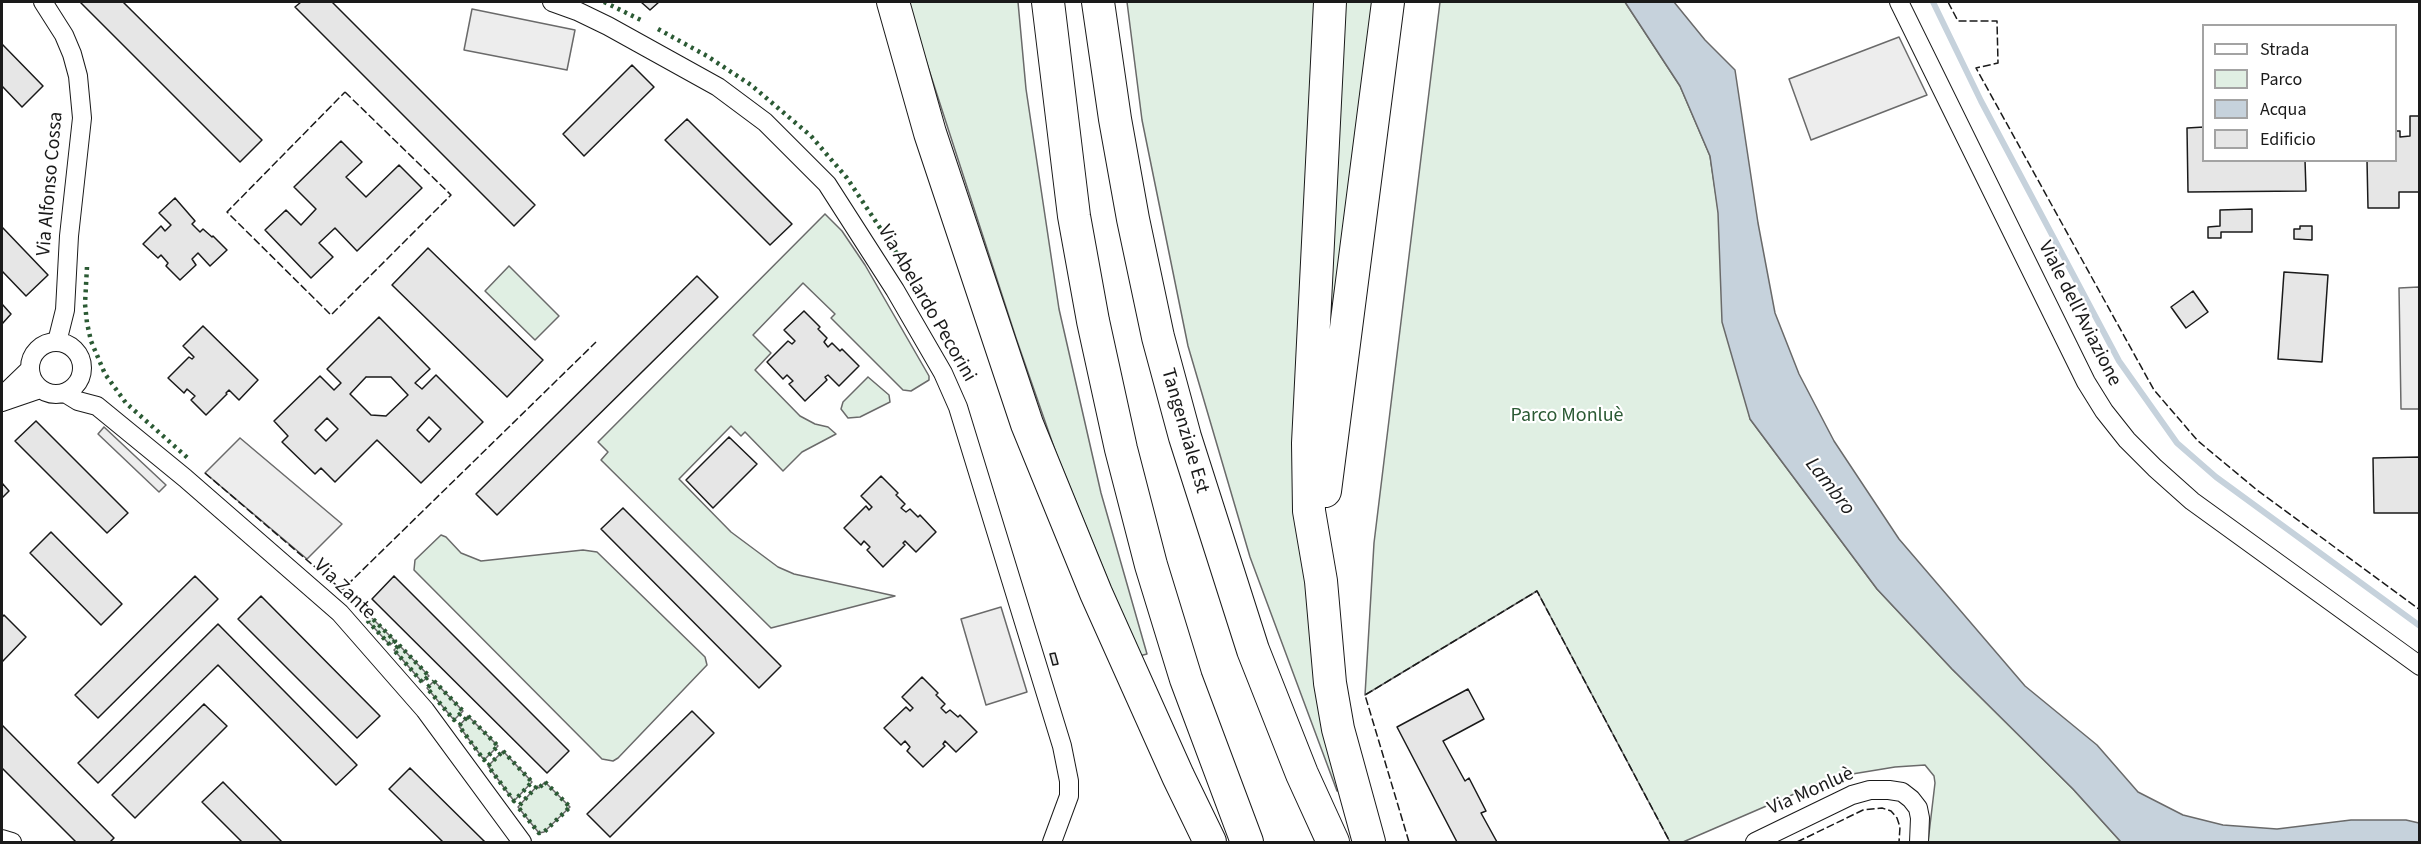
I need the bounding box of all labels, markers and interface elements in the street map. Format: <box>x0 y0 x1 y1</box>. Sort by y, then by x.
legend <box>2202 24 2397 162</box>
text: Strada <box>2260 37 2309 62</box>
text: Parco <box>2260 67 2302 92</box>
text: Acqua <box>2260 97 2306 122</box>
street label: Via Alfonso Cossa <box>33 111 69 257</box>
text: Edificio <box>2260 127 2316 152</box>
street label: Via Abelardo Pecorini <box>871 221 981 387</box>
street label: Viale dell'Aviazione <box>2032 237 2126 391</box>
street label: Tangenziale Est <box>1155 366 1213 496</box>
park label: Parco Monluè <box>1510 405 1624 429</box>
water label: Lambro <box>1799 453 1859 521</box>
street label: Via Zante <box>308 555 380 625</box>
street label: Via Monluè <box>1764 762 1858 822</box>

